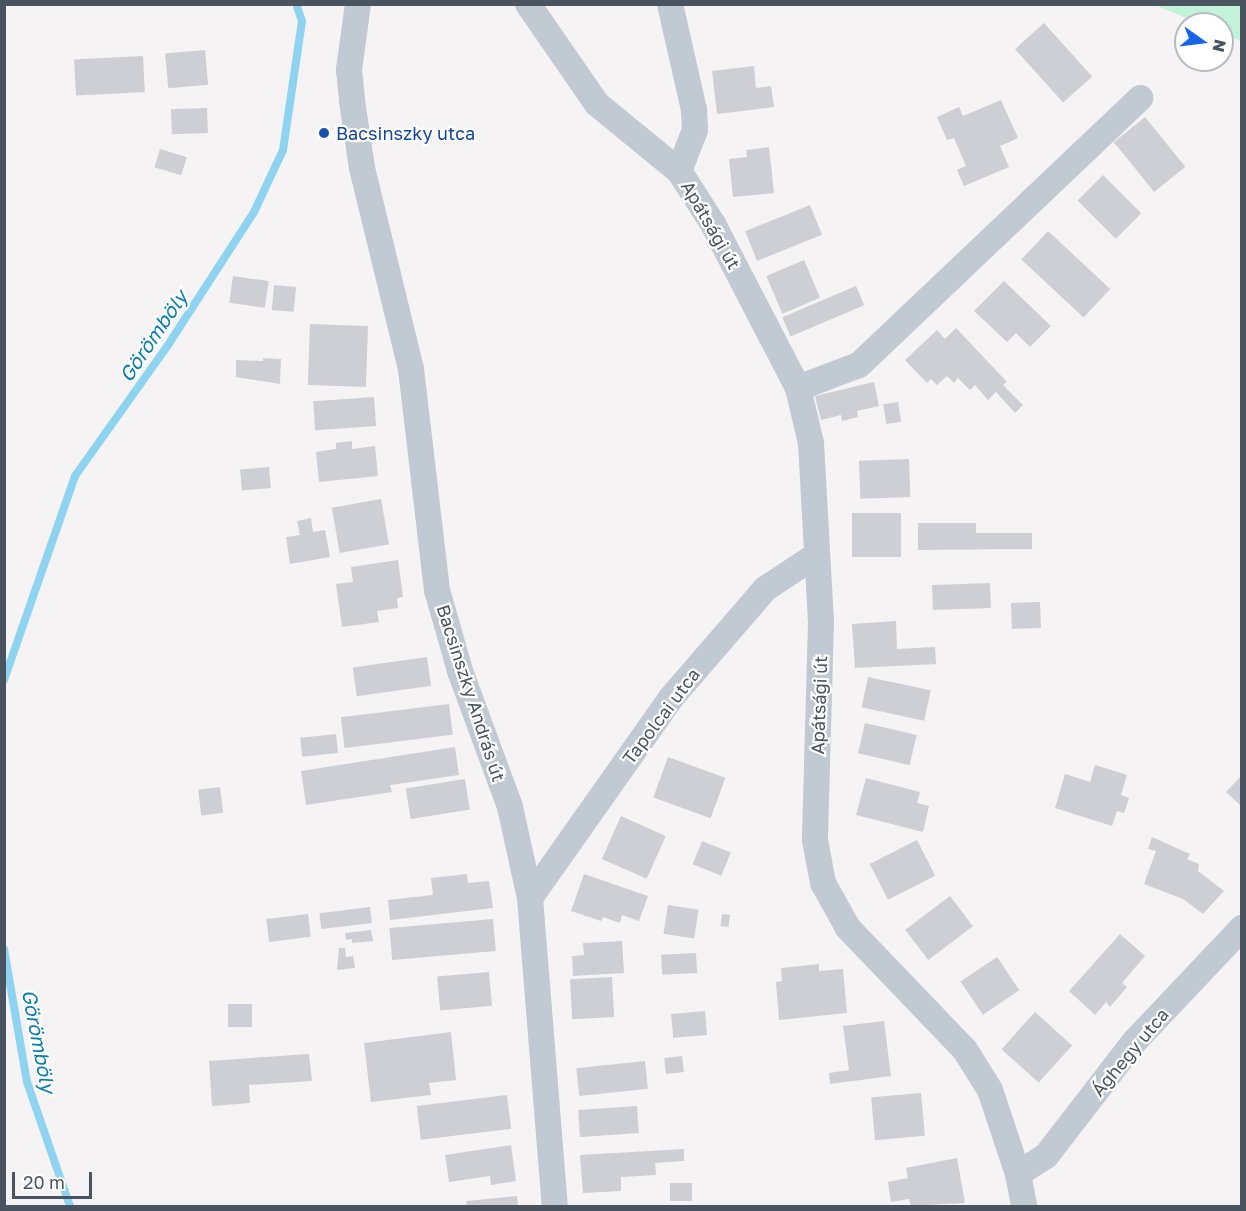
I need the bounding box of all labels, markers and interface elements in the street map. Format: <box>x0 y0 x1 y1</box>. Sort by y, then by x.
north arrow <box>1174 12 1234 72</box>
text: N <box>1208 38 1231 54</box>
place label: Bacsinszky utca <box>336 122 475 144</box>
marker: Bacsinszky utca <box>317 126 331 140</box>
street label: Apátsági út <box>677 177 745 273</box>
water label: Görömböly <box>114 286 192 386</box>
street label: Bacsinszky András út <box>432 602 510 784</box>
street label: Apátsági út <box>806 655 832 755</box>
street label: Tapolcai utca <box>618 664 704 768</box>
water label: Görömböly <box>17 987 61 1095</box>
street label: Ághegy utca <box>1087 1004 1173 1100</box>
scale bar <box>15 1160 94 1198</box>
text: 20 m <box>23 1171 65 1193</box>

